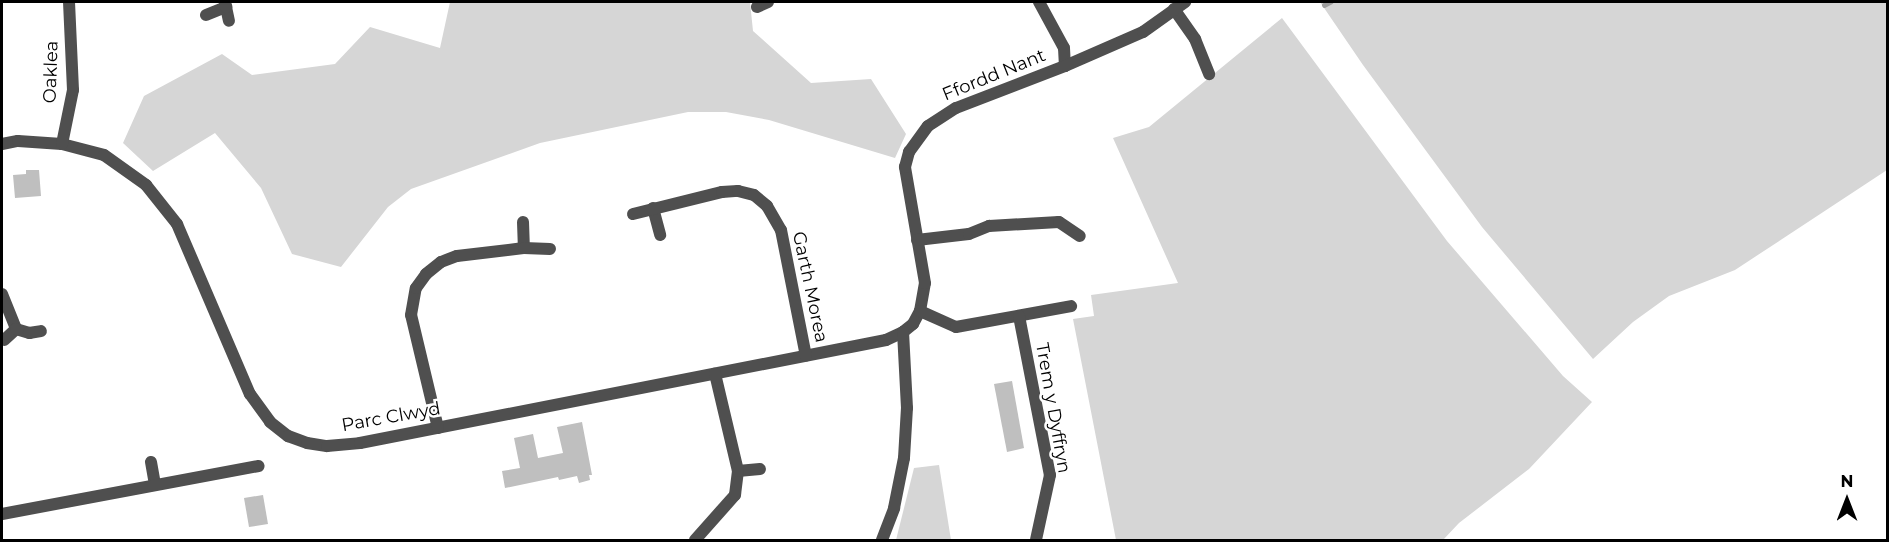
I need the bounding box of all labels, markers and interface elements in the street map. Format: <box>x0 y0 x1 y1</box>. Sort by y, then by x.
street label: Oaklea <box>39 40 63 104</box>
street label: Ffordd Nant <box>939 44 1049 106</box>
street label: Garth Morea <box>788 230 832 344</box>
street label: Trem y Dyffryn <box>1031 341 1075 475</box>
street label: Parc Clwyd <box>340 398 442 436</box>
north arrow <box>1817 470 1877 530</box>
text: N <box>1841 472 1853 491</box>

